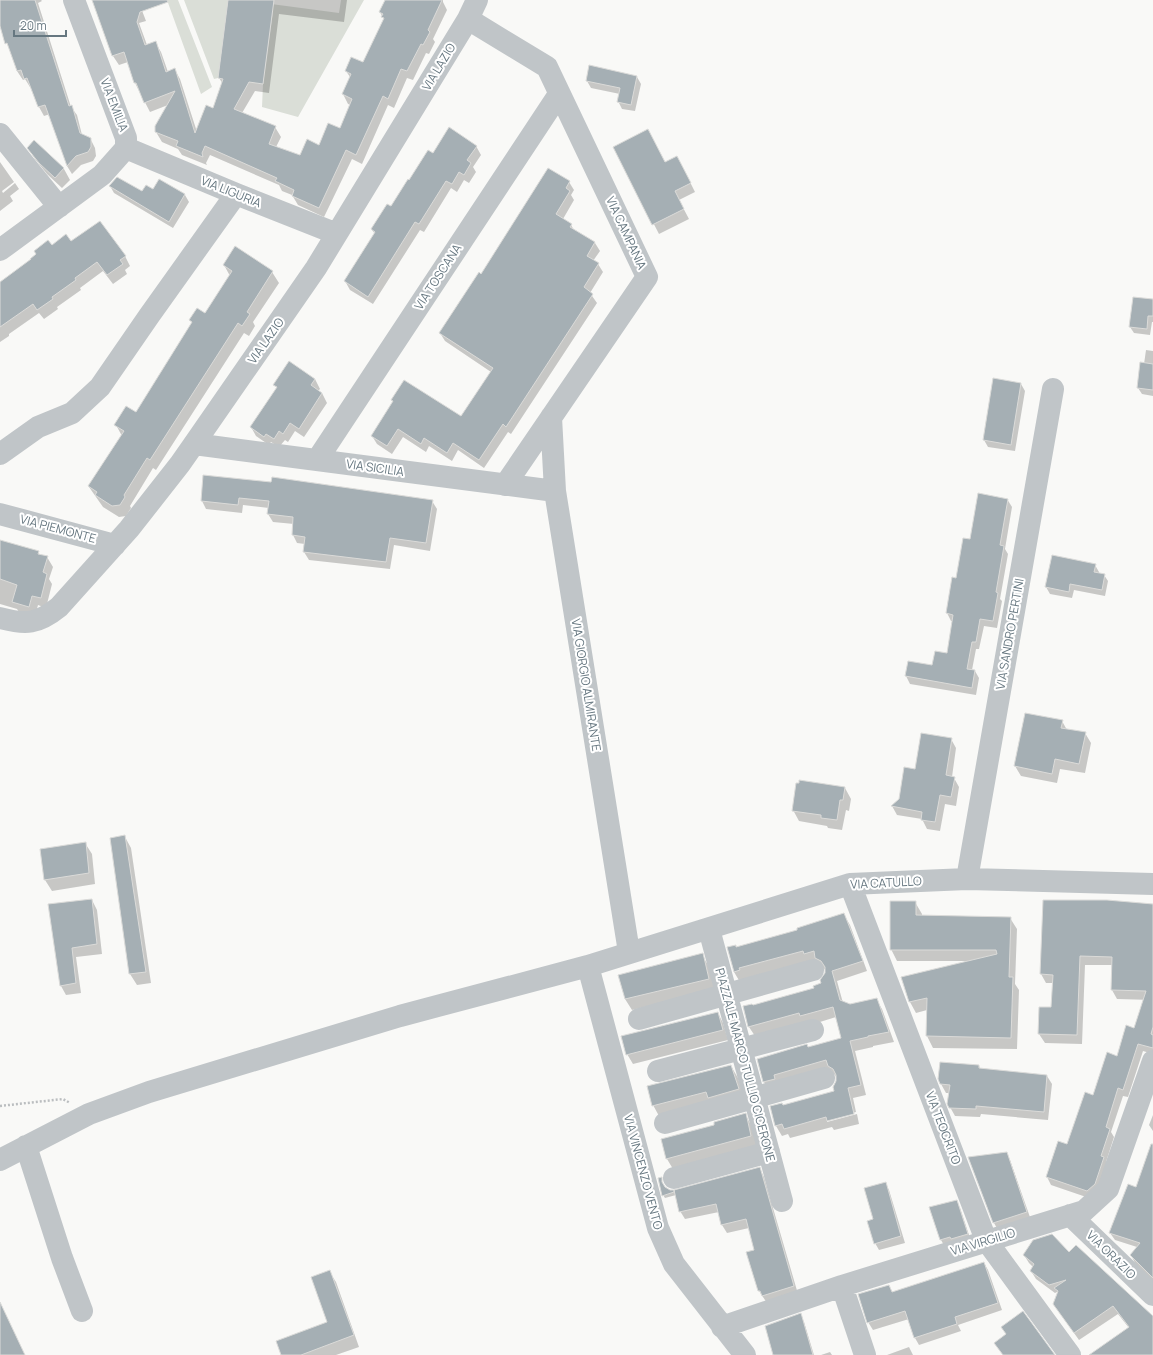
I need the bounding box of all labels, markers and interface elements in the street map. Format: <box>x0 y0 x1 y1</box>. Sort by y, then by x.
scale bar <box>14 12 66 38</box>
text: 20 m <box>20 17 47 34</box>
street label: VIA LAZIO <box>418 40 460 94</box>
street label: VIA EMILIA <box>96 75 133 135</box>
street label: VIA LIGURIA <box>198 172 264 212</box>
street label: VIA CAMPANIA <box>602 193 651 273</box>
street label: VIA TOSCANA <box>410 240 465 313</box>
street label: VIA LAZIO <box>244 314 288 367</box>
street label: VIA SICILIA <box>345 455 405 480</box>
street label: VIA PIEMONTE <box>18 510 98 547</box>
street label: VIA SANDRO PERTINI <box>991 577 1028 691</box>
street label: VIA GIORGIO ALMIRANTE <box>568 617 605 753</box>
street label: VIA CATULLO <box>850 872 922 893</box>
street label: PIAZZALE MARCO TULLIO CICERONE <box>711 966 780 1164</box>
street label: VIA TEOCRITO <box>922 1089 965 1167</box>
street label: VIA VINCENZO VENTO <box>620 1112 667 1232</box>
street label: VIA VIRGILIO <box>949 1224 1017 1259</box>
street label: VIA ORAZIO <box>1083 1227 1140 1283</box>

